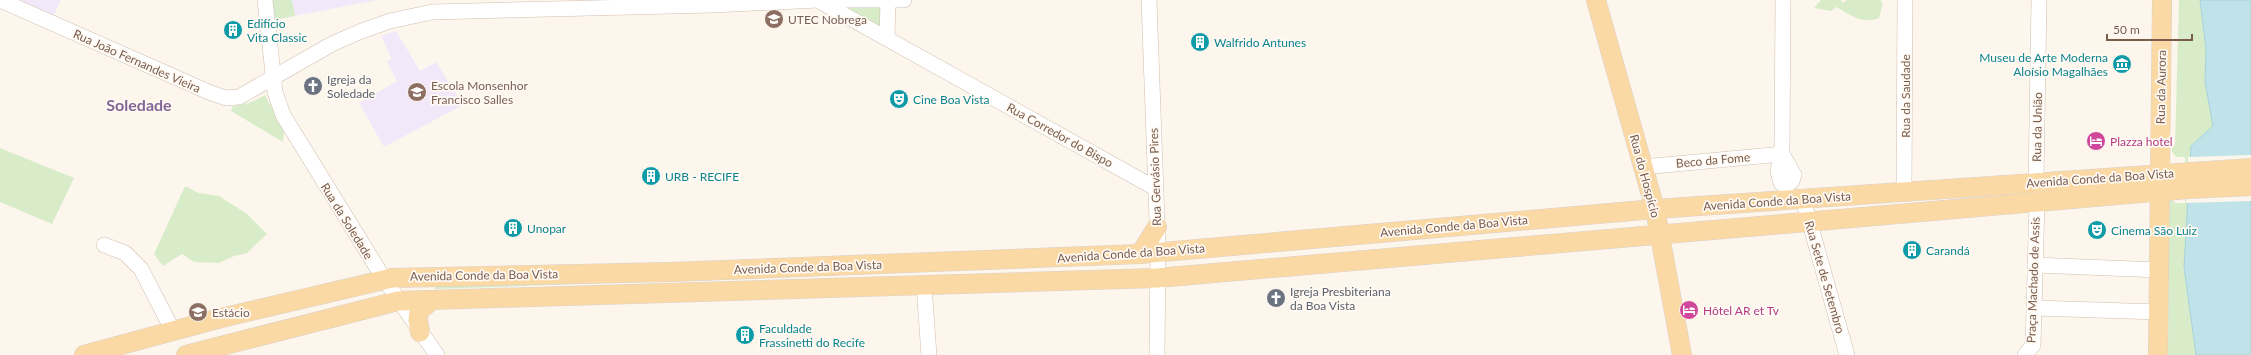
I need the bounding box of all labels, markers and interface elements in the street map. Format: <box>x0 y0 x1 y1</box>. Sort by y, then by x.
school or university icon: UTEC Nobrega <box>763 8 785 30</box>
place label: UTEC Nobrega <box>788 12 867 27</box>
place label: Edifício Vita Classic <box>247 16 307 45</box>
scale bar <box>2107 16 2192 42</box>
building icon: Edifício Vita Classic <box>222 19 244 41</box>
text: 50 m <box>2113 22 2140 37</box>
street label: Rua João Fernandes Vieira <box>71 26 203 96</box>
building icon: Walfrido Antunes <box>1189 31 1211 53</box>
place label: Walfrido Antunes <box>1214 35 1306 50</box>
place label: Museu de Arte Moderna Aloísio Magalhães <box>1979 50 2108 79</box>
street label: Rua da Aurora <box>2153 50 2169 124</box>
museum icon: Museu de Arte Moderna Aloísio Magalhães <box>2111 53 2133 75</box>
street label: Rua da Saudade <box>1898 54 1913 138</box>
place label: Igreja da Soledade <box>327 72 375 101</box>
church icon: Igreja da Soledade <box>302 75 324 97</box>
place label: Escola Monsenhor Francisco Salles <box>431 78 529 107</box>
school or university icon: Escola Monsenhor Francisco Salles <box>406 81 428 103</box>
theatre icon: Cine Boa Vista <box>888 88 910 110</box>
place label: Cine Boa Vista <box>913 92 990 107</box>
street label: Rua da União <box>2029 92 2045 162</box>
district label: Soledade <box>106 95 172 114</box>
street label: Rua Corredor do Bispo <box>1004 100 1116 171</box>
street label: Rua Gervásio Pires <box>1146 128 1164 226</box>
hotel icon: Plazza hotel <box>2085 130 2107 152</box>
street label: Rua do Hospício <box>1627 133 1663 219</box>
place label: Plazza hotel <box>2110 134 2173 149</box>
street label: Beco da Fome <box>1675 149 1751 171</box>
building icon: URB - RECIFE <box>640 165 662 187</box>
street label: Avenida Conde da Boa Vista <box>2026 165 2174 191</box>
place label: URB - RECIFE <box>665 169 739 184</box>
street label: Rua da Soledade <box>318 180 376 262</box>
street label: Avenida Conde da Boa Vista <box>1703 188 1851 214</box>
street label: Avenida Conde da Boa Vista <box>1380 212 1528 240</box>
building icon: Unopar <box>502 217 524 239</box>
street label: Praça Machado de Assis <box>2023 217 2043 343</box>
street label: Rua Sete de Setembro <box>1802 219 1848 335</box>
theatre icon: Cinema São Luiz <box>2086 219 2108 241</box>
place label: Unopar <box>527 221 567 236</box>
place label: Cinema São Luiz <box>2111 223 2197 238</box>
building icon: Carandá <box>1901 239 1923 261</box>
street label: Avenida Conde da Boa Vista <box>1057 240 1205 266</box>
place label: Carandá <box>1926 243 1970 258</box>
street label: Avenida Conde da Boa Vista <box>734 257 882 277</box>
street label: Avenida Conde da Boa Vista <box>410 266 558 284</box>
place label: Igreja Presbiteriana da Boa Vista <box>1290 284 1391 313</box>
church icon: Igreja Presbiteriana da Boa Vista <box>1265 287 1287 309</box>
hotel icon: Hôtel AR et Tv <box>1678 299 1700 321</box>
school or university icon: Estácio <box>187 301 209 323</box>
place label: Hôtel AR et Tv <box>1703 303 1780 318</box>
place label: Estácio <box>212 305 250 320</box>
place label: Faculdade Frassinetti do Recife <box>759 321 865 350</box>
building icon: Faculdade Frassinetti do Recife <box>734 324 756 346</box>

